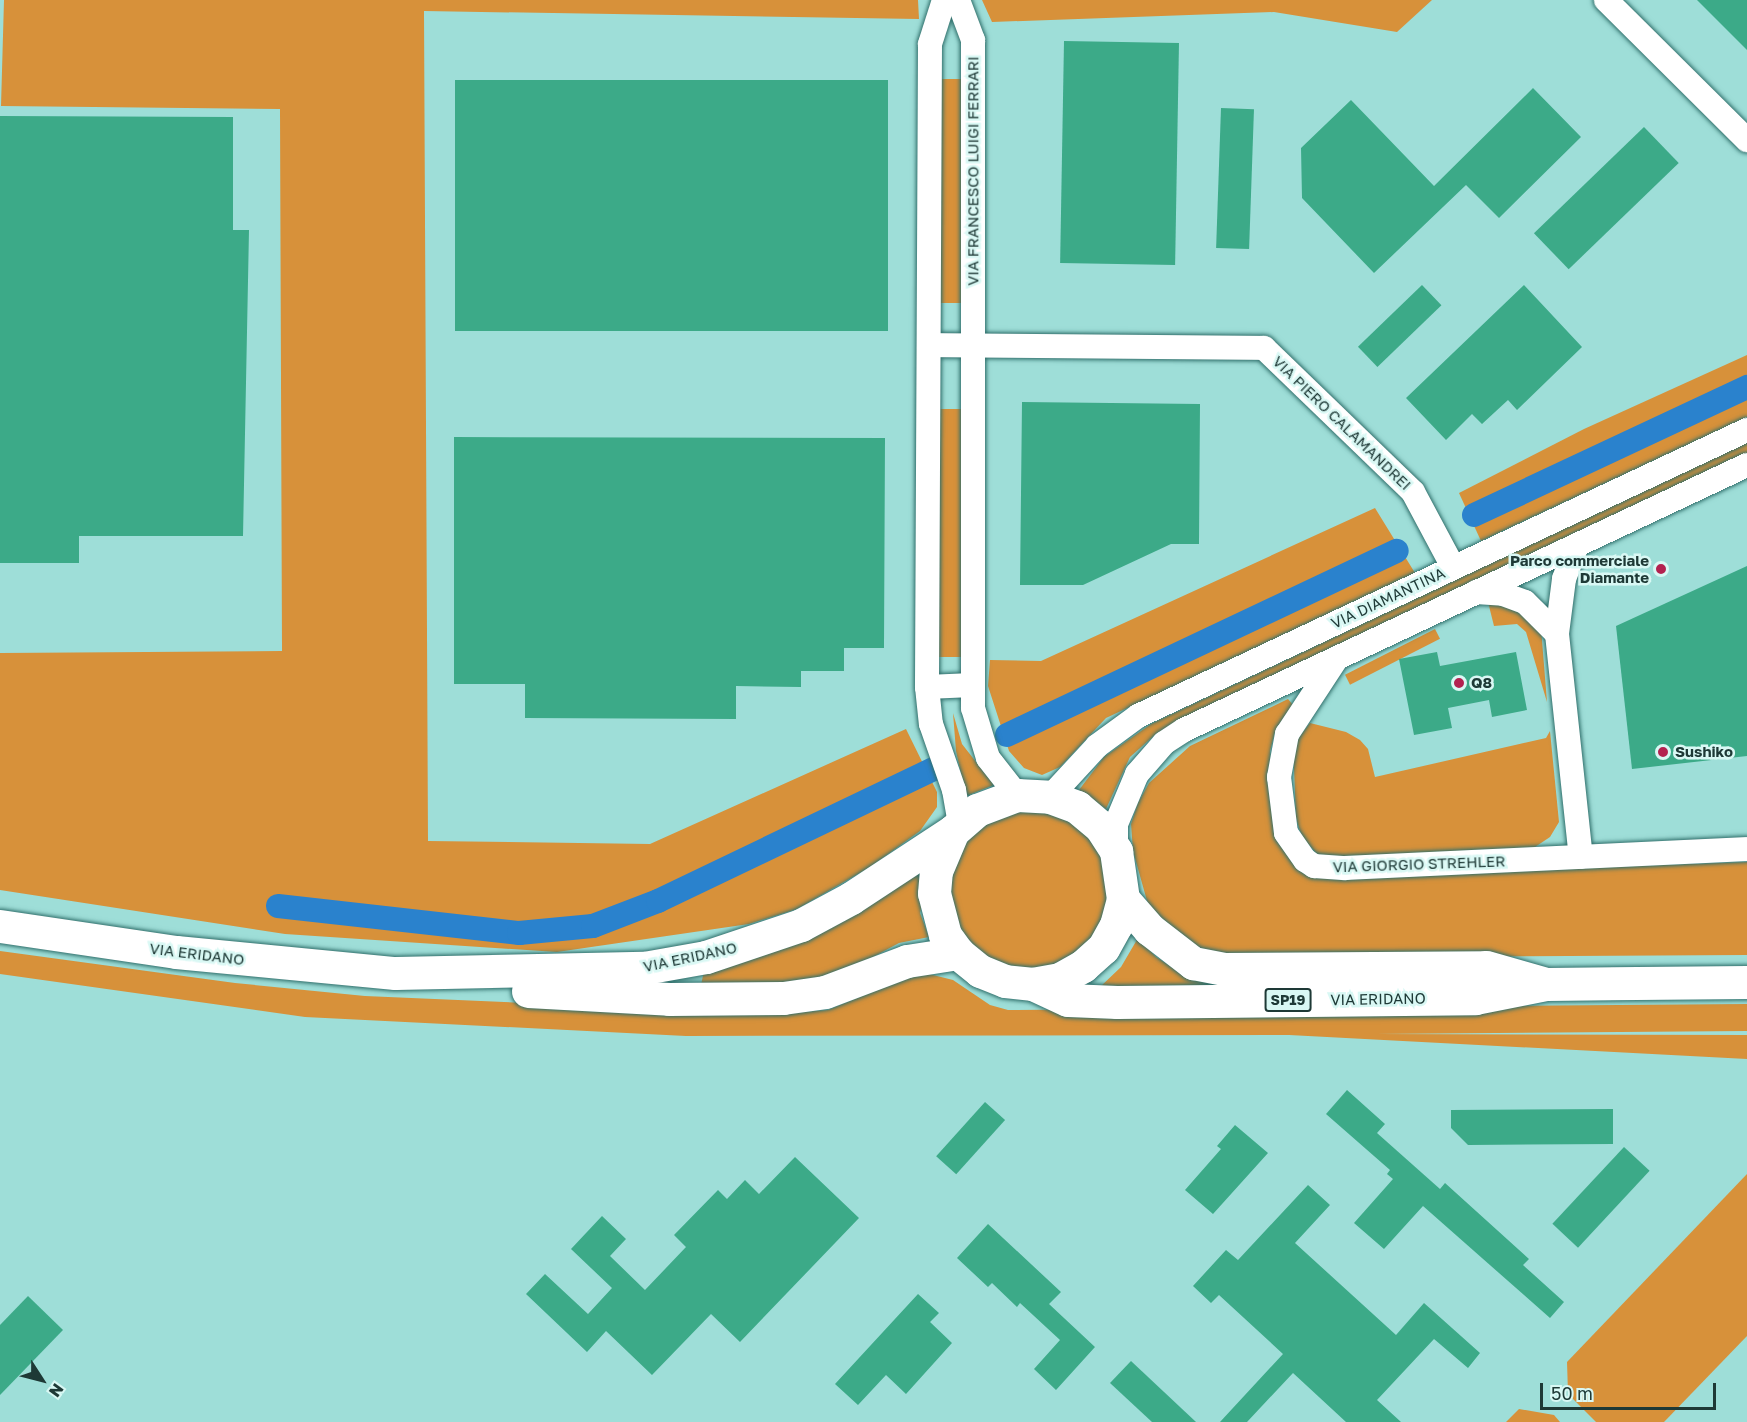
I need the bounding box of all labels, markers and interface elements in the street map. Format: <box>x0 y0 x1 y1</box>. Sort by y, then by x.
street label: VIA FRANCESCO LUIGI FERRARI <box>964 56 982 286</box>
street label: VIA PIERO CALAMANDREI <box>1269 352 1415 494</box>
place label: Parco commerciale Diamante <box>1510 551 1649 586</box>
marker: Parco commerciale Diamante <box>1654 562 1668 576</box>
street label: VIA DIAMANTINA <box>1328 564 1448 632</box>
place label: Q8 <box>1471 674 1492 692</box>
marker: Q8 <box>1452 676 1466 690</box>
place label: Sushiko <box>1675 743 1733 761</box>
marker: Sushiko <box>1656 745 1670 759</box>
street label: VIA GIORGIO STREHLER <box>1332 852 1506 876</box>
street label: VIA ERIDANO <box>641 938 739 976</box>
street label: VIA ERIDANO <box>149 939 245 969</box>
road number: SP19 <box>1264 989 1312 1011</box>
street label: VIA ERIDANO <box>1330 989 1426 1009</box>
north arrow <box>12 1350 72 1410</box>
scale bar <box>1543 1371 1718 1409</box>
text: N <box>45 1380 68 1401</box>
text: 50 m <box>1551 1382 1593 1404</box>

